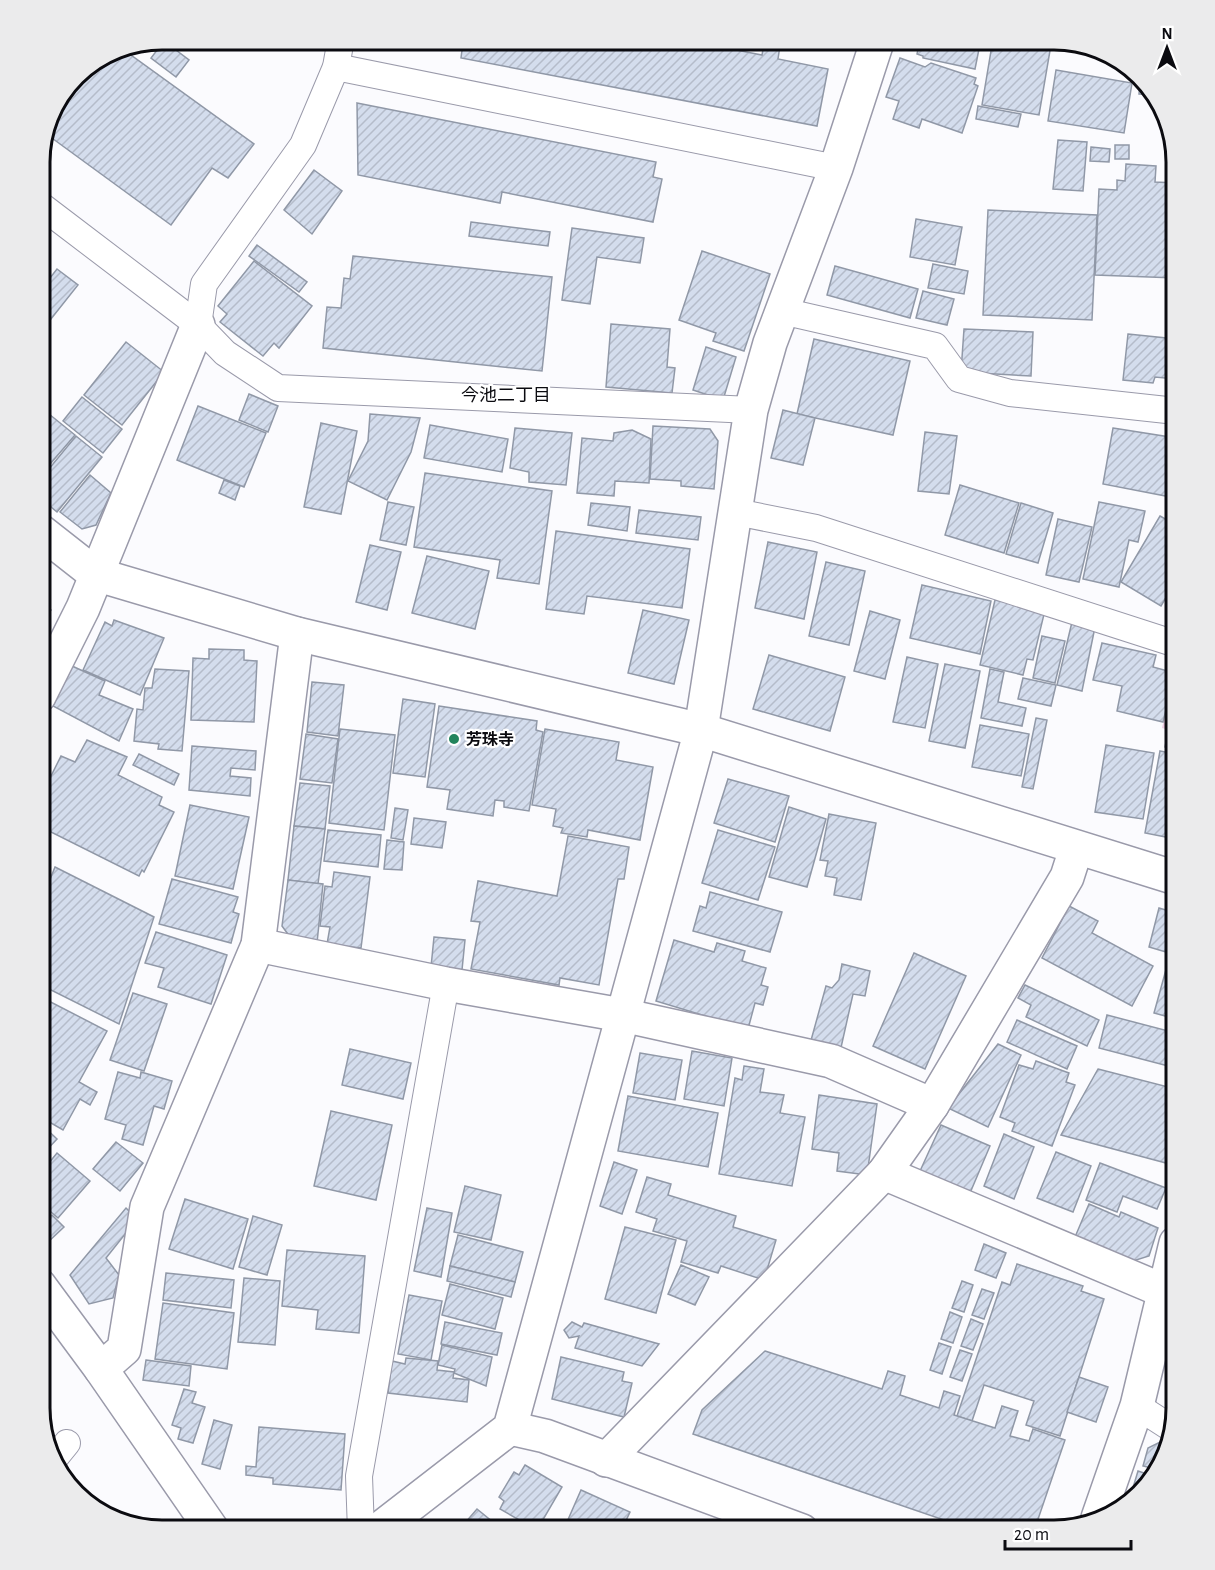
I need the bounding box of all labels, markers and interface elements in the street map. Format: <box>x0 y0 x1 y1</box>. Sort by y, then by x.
north arrow <box>1137 18 1197 78</box>
text: N <box>1161 26 1173 42</box>
district label: 今池二丁目 <box>461 386 551 405</box>
place label: 芳珠寺 <box>466 731 514 748</box>
marker: 芳珠寺 <box>447 732 461 746</box>
scale bar <box>1005 1513 1131 1551</box>
text: 20 m <box>1014 1526 1049 1544</box>

